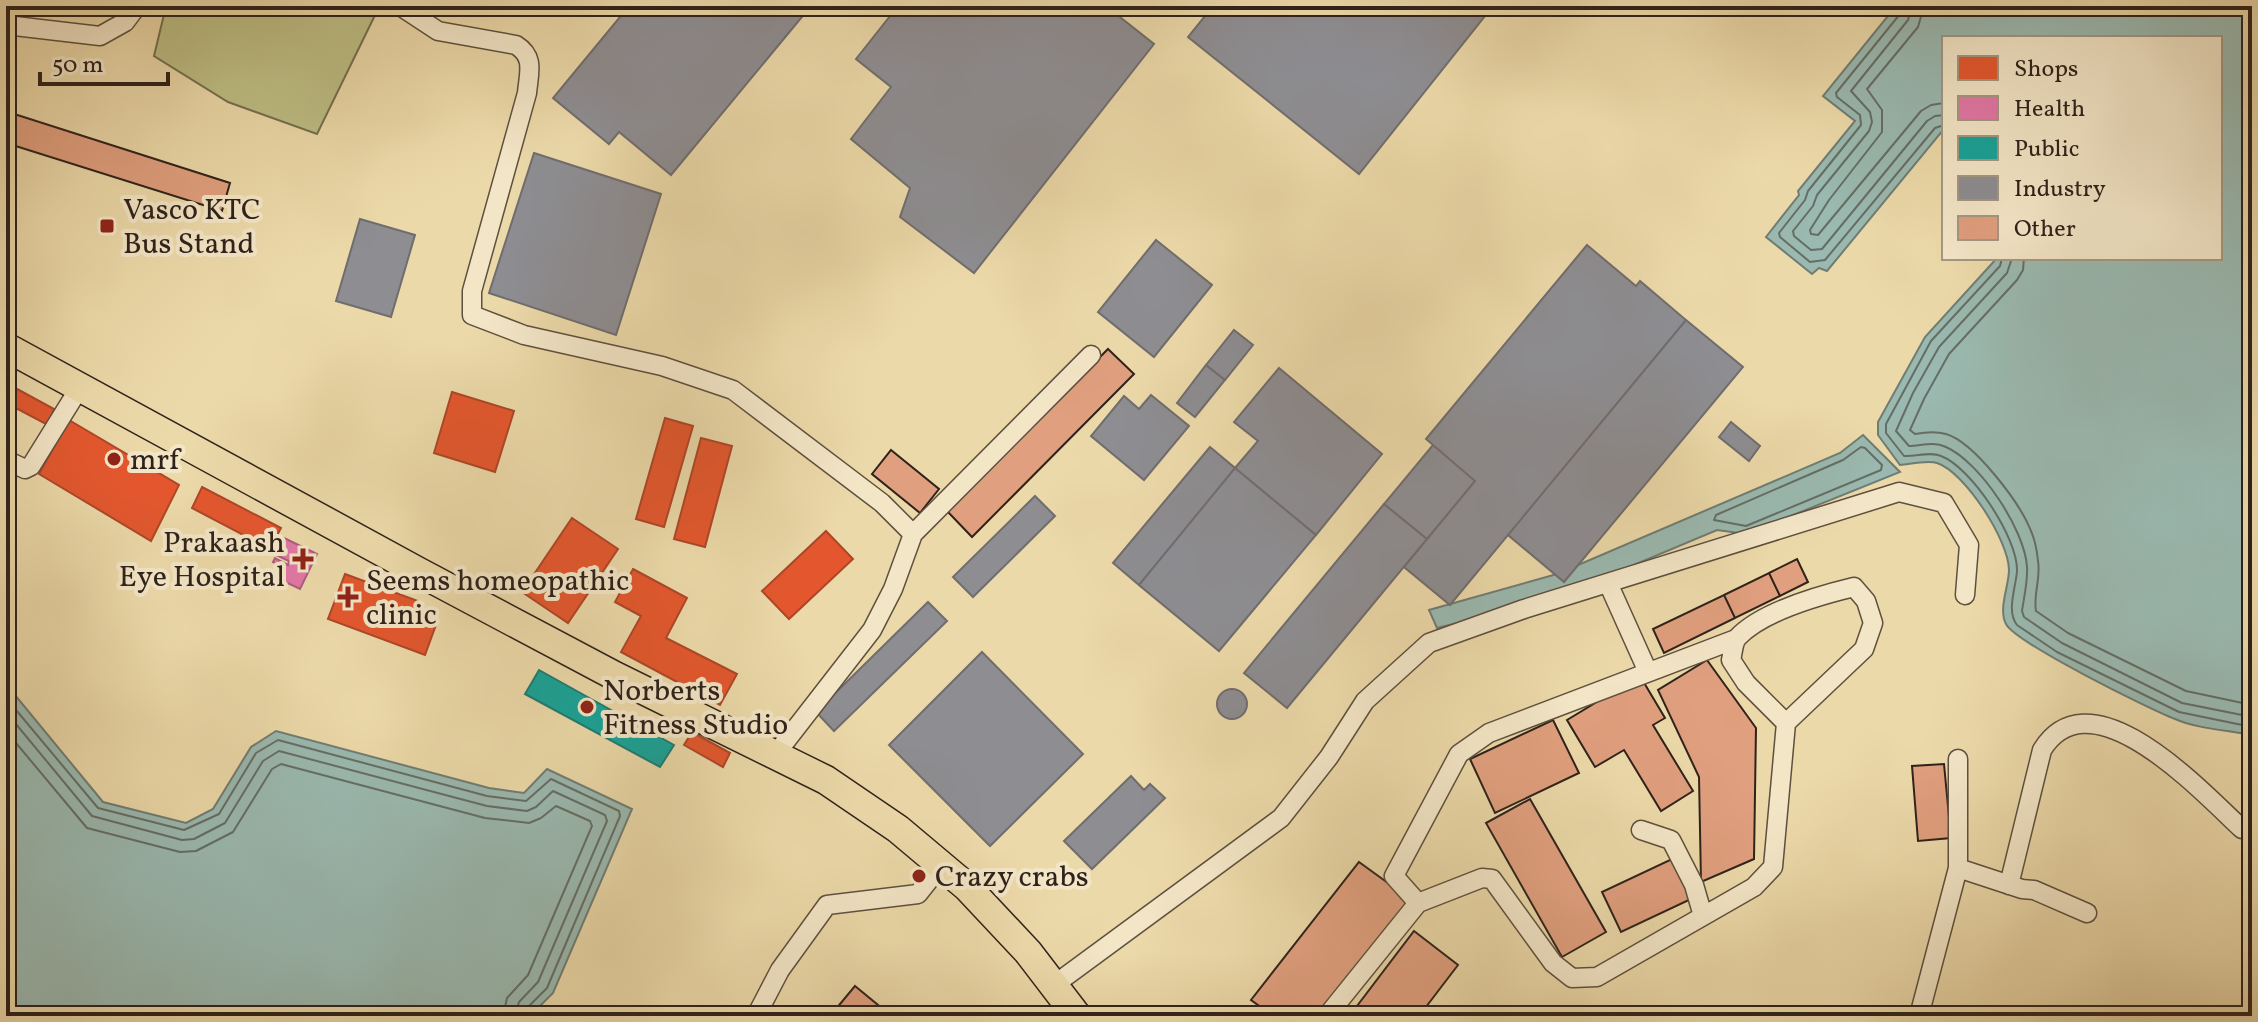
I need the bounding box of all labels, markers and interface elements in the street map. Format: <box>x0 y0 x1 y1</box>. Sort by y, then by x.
scale bar <box>40 36 168 86</box>
legend <box>1942 36 2222 260</box>
text: 50 m <box>52 49 104 83</box>
text: Shops <box>2014 53 2078 87</box>
text: Health <box>2014 93 2085 127</box>
text: Public <box>2014 133 2080 167</box>
text: Industry <box>2014 173 2106 207</box>
place label: Vasco KTC Bus Stand <box>123 190 261 266</box>
text: Other <box>2014 213 2076 247</box>
marker: Vasco KTC Bus Stand <box>98 217 116 235</box>
place label: mrf <box>130 440 182 482</box>
marker: mrf <box>105 450 123 468</box>
place label: Prakaash Eye Hospital <box>119 523 285 599</box>
marker: Prakaash Eye Hospital <box>292 548 314 570</box>
place label: Seems homeopathic clinic <box>366 561 630 637</box>
marker: Seems homeopathic clinic <box>337 586 359 608</box>
place label: Norberts Fitness Studio <box>603 671 788 747</box>
marker: Norberts Fitness Studio <box>578 698 596 716</box>
place label: Crazy crabs <box>935 857 1089 899</box>
marker: Crazy crabs <box>910 867 928 885</box>

